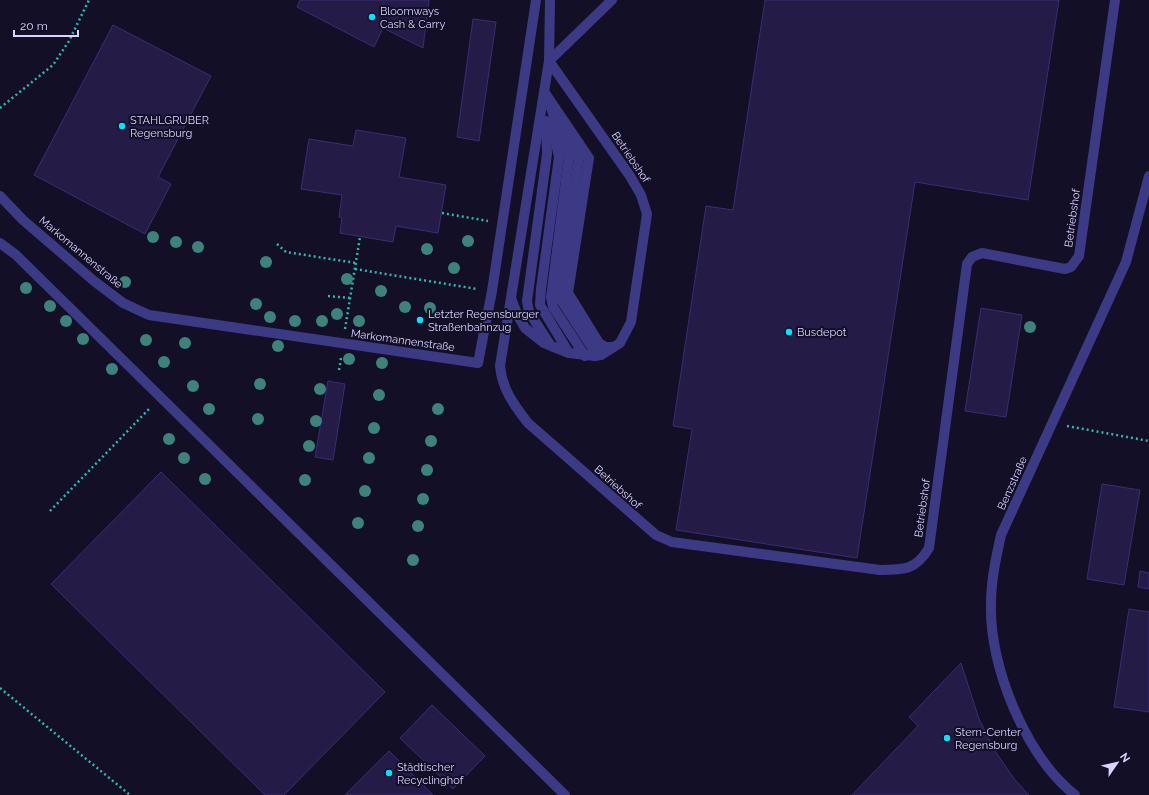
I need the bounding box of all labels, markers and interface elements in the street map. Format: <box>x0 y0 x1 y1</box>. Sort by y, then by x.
place label: Bloomways Cash & Carry <box>380 5 445 31</box>
scale bar <box>14 12 78 38</box>
marker: Bloomways Cash & Carry <box>367 12 377 22</box>
text: 20 m <box>20 19 48 33</box>
place label: STAHLGRUBER Regensburg <box>130 114 209 140</box>
marker: STAHLGRUBER Regensburg <box>117 121 127 131</box>
street label: Betriebshof <box>609 129 653 186</box>
street label: Betriebshof <box>1062 188 1083 248</box>
street label: Markomannenstraße <box>36 214 125 291</box>
place label: Letzter Regensburger Straßenbahnzug <box>428 308 539 334</box>
marker: Letzter Regensburger Straßenbahnzug <box>415 315 425 325</box>
place label: Busdepot <box>797 326 847 339</box>
street label: Markomannenstraße <box>350 327 456 354</box>
marker: Busdepot <box>784 327 794 337</box>
street label: Benzstraße <box>995 454 1030 512</box>
street label: Betriebshof <box>591 463 644 512</box>
street label: Betriebshof <box>912 478 933 538</box>
place label: Stern-Center Regensburg <box>955 726 1021 752</box>
marker: Stern-Center Regensburg <box>942 733 952 743</box>
north arrow <box>1097 743 1137 783</box>
text: N <box>1117 751 1133 765</box>
place label: Städtischer Recyclinghof <box>397 761 464 787</box>
marker: Städtischer Recyclinghof <box>384 768 394 778</box>

